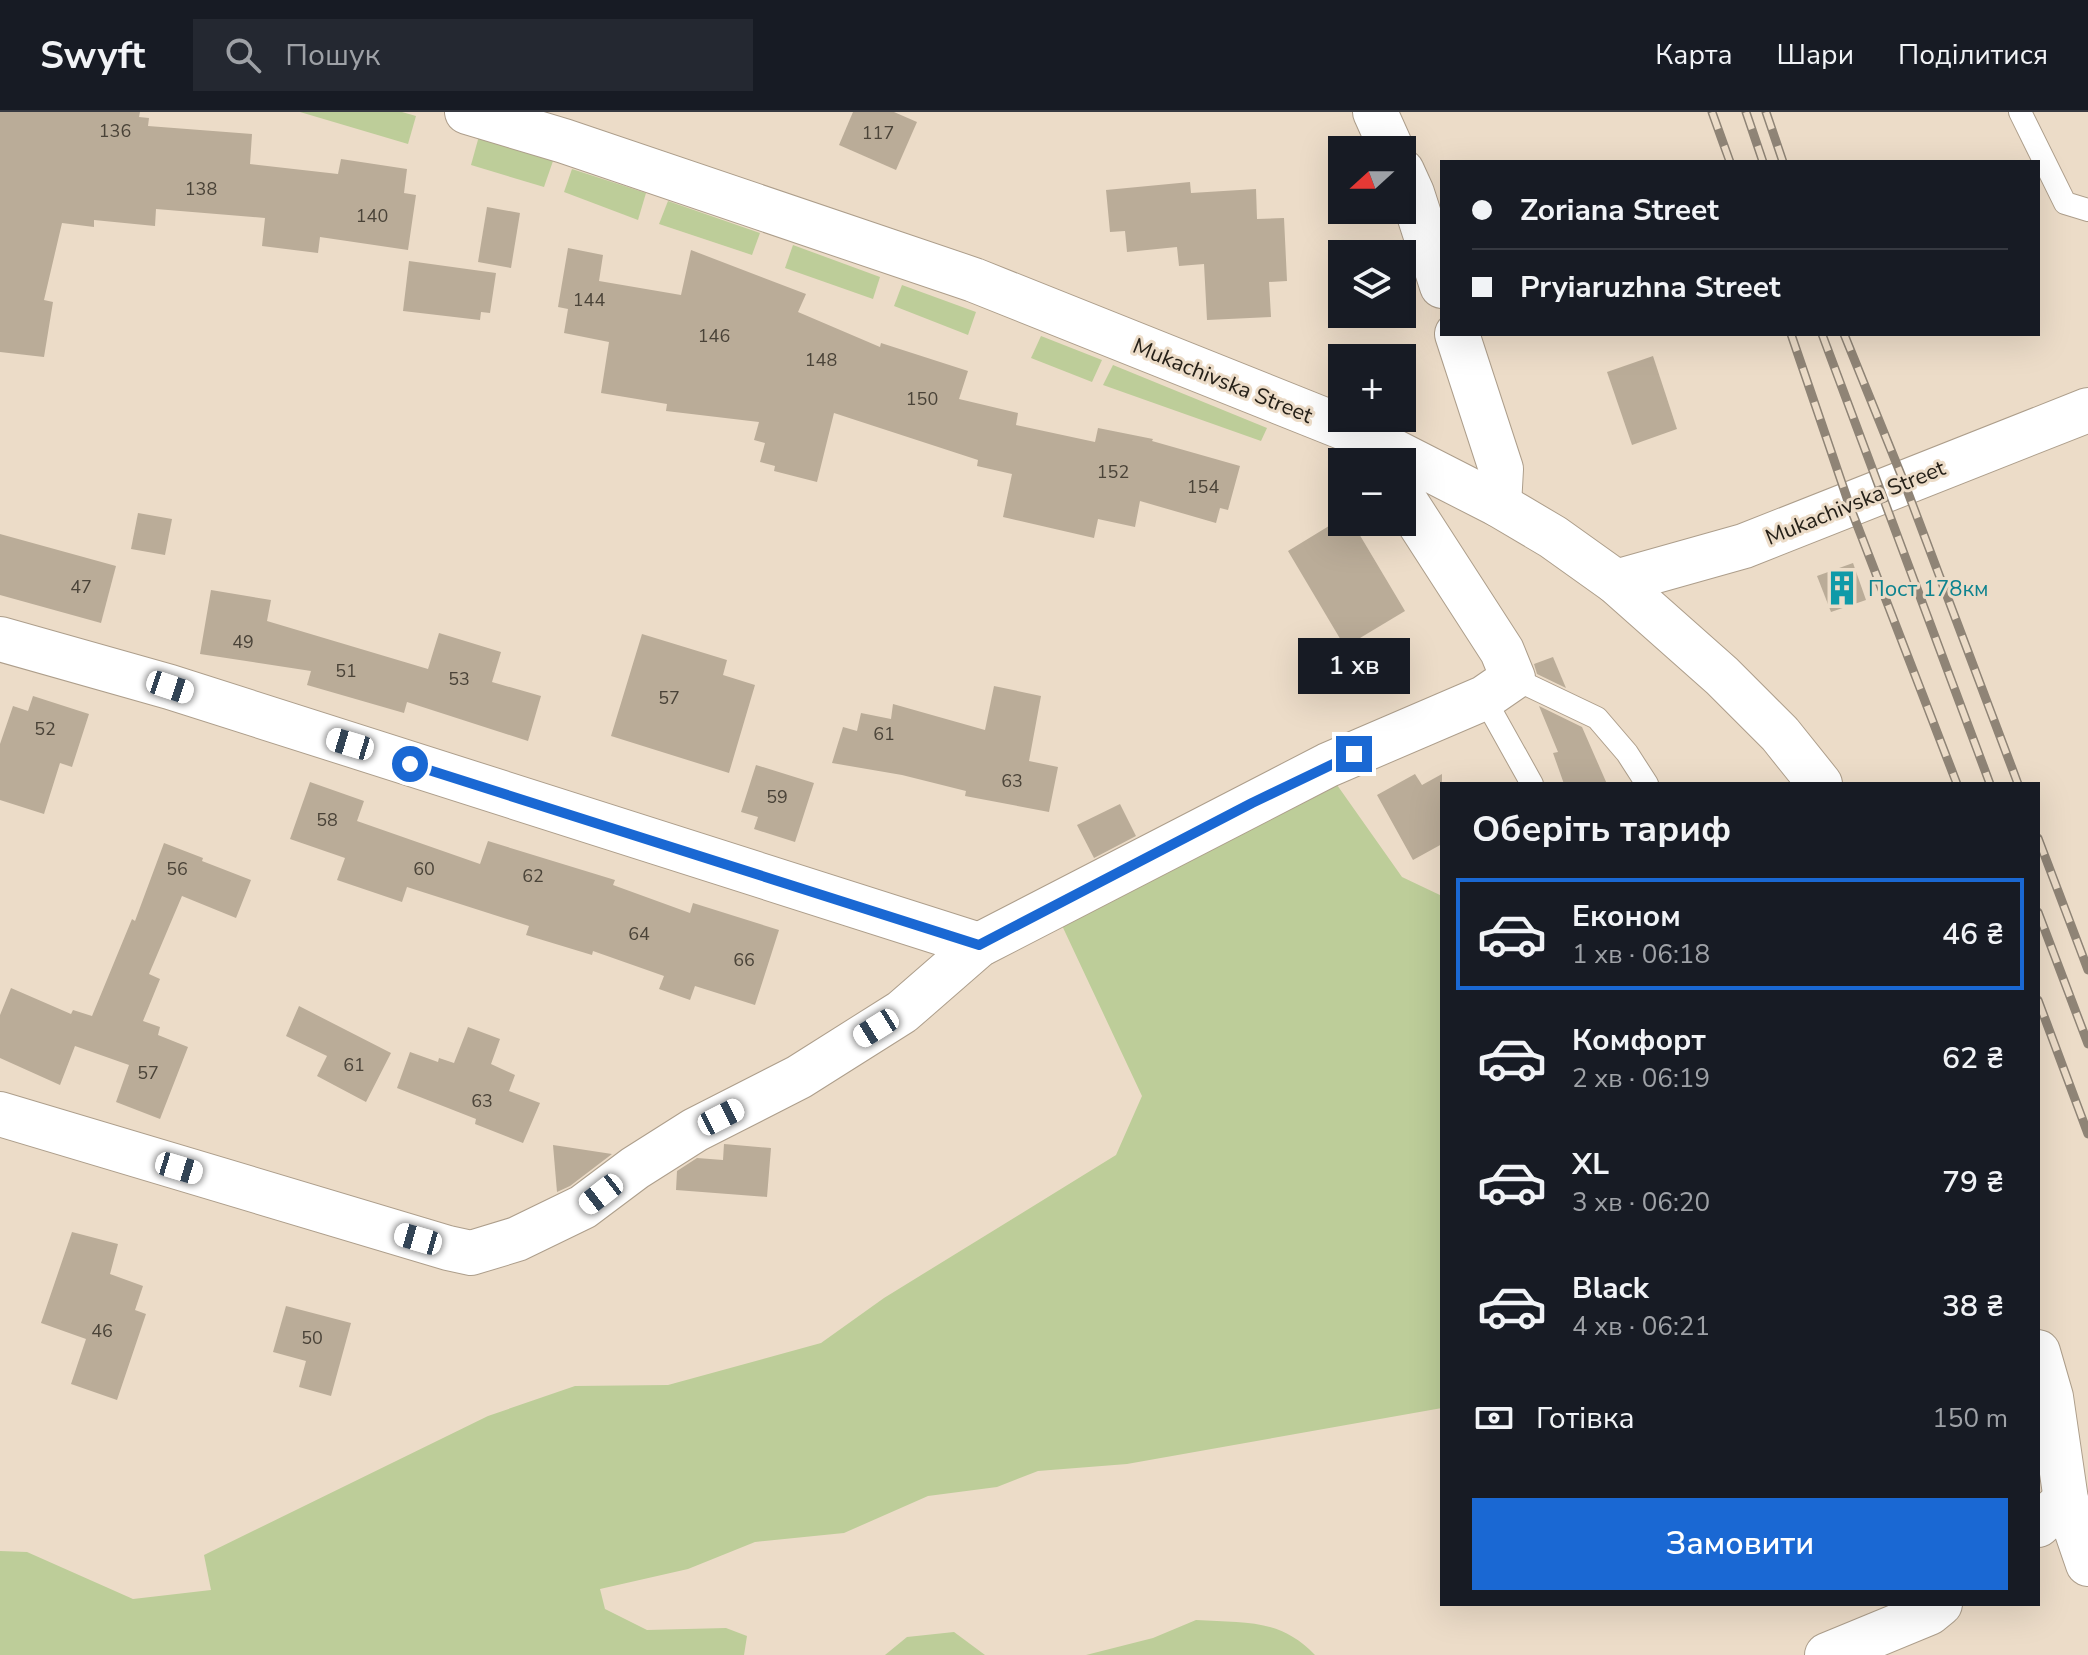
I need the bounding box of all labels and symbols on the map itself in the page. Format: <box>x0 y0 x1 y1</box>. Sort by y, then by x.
house number: 136 <box>99 119 131 143</box>
house number: 117 <box>862 121 894 145</box>
north arrow <box>1328 136 1416 224</box>
house number: 138 <box>185 177 217 201</box>
house number: 140 <box>356 204 388 228</box>
house number: 144 <box>573 288 605 312</box>
house number: 146 <box>698 324 730 348</box>
street label: Mukachivska Street <box>1128 331 1317 431</box>
house number: 148 <box>805 348 837 372</box>
house number: 150 <box>906 387 938 411</box>
street label: Mukachivska Street <box>1761 453 1950 553</box>
house number: 152 <box>1097 460 1129 484</box>
house number: 154 <box>1187 475 1219 499</box>
building icon: Пост 178км <box>1823 569 1861 607</box>
place label: Пост 178км <box>1868 574 1989 604</box>
house number: 47 <box>70 575 92 599</box>
house number: 49 <box>232 630 254 654</box>
callout: 1 хв <box>1298 638 1410 694</box>
house number: 51 <box>335 659 357 683</box>
house number: 53 <box>448 667 470 691</box>
car <box>143 668 197 706</box>
house number: 57 <box>658 686 680 710</box>
house number: 52 <box>34 717 56 741</box>
house number: 61 <box>873 722 895 746</box>
car <box>324 726 376 762</box>
route end <box>1336 736 1372 772</box>
route start <box>392 746 428 782</box>
house number: 63 <box>1001 769 1023 793</box>
house number: 59 <box>766 785 788 809</box>
house number: 58 <box>316 808 338 832</box>
house number: 56 <box>166 857 188 881</box>
house number: 60 <box>413 857 435 881</box>
house number: 62 <box>522 864 544 888</box>
house number: 64 <box>628 922 650 946</box>
house number: 66 <box>733 948 755 972</box>
car <box>849 1005 903 1051</box>
house number: 61 <box>343 1053 365 1077</box>
house number: 57 <box>137 1061 159 1085</box>
house number: 63 <box>471 1089 493 1113</box>
car <box>694 1095 748 1139</box>
car <box>153 1150 205 1186</box>
car <box>575 1170 627 1218</box>
car <box>392 1221 444 1257</box>
house number: 46 <box>91 1319 113 1343</box>
house number: 50 <box>301 1326 323 1350</box>

